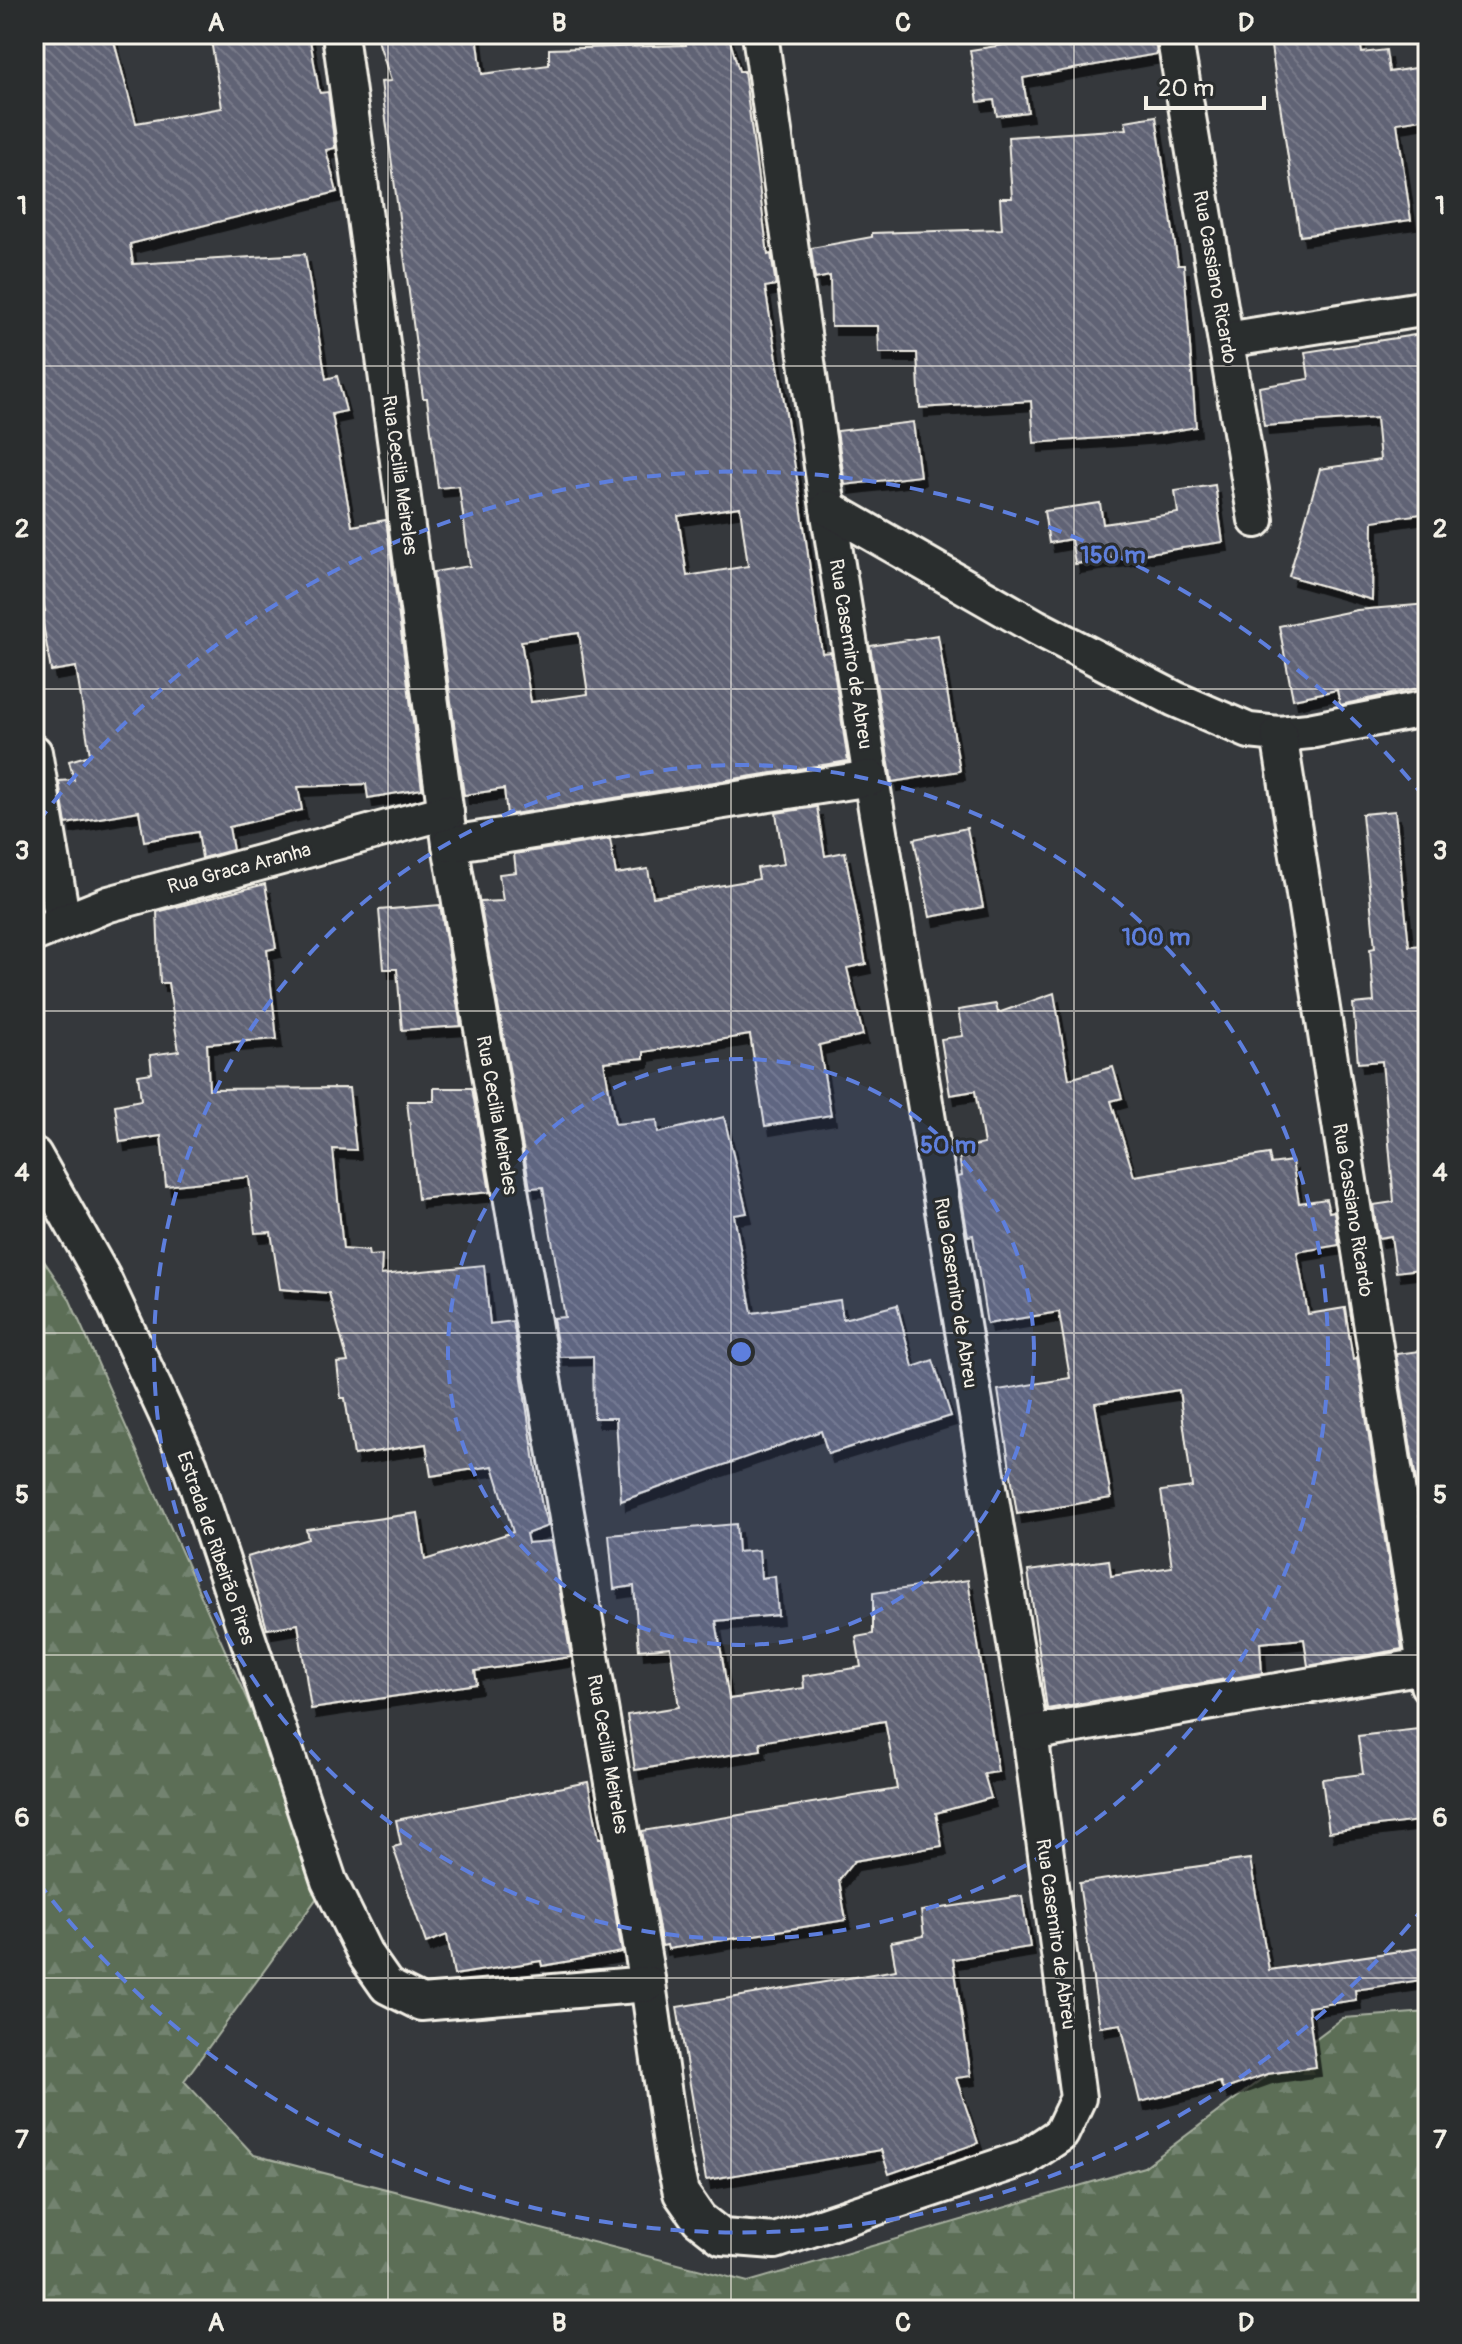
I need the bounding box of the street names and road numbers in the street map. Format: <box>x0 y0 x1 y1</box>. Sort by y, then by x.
street label: Rua Cassiano Ricardo <box>1187 188 1243 366</box>
street label: Rua Cecilia Meireles <box>376 393 424 557</box>
street label: Rua Casemiro de Abreu <box>824 557 878 751</box>
street label: Rua Graca Aranha <box>164 837 314 899</box>
street label: Rua Cecilia Meireles <box>471 1033 523 1197</box>
street label: Rua Cassiano Ricardo <box>1327 1121 1379 1299</box>
street label: Rua Casemiro de Abreu <box>929 1196 983 1390</box>
street label: Estrada de Ribeirão Pires <box>171 1448 261 1648</box>
street label: Rua Cecilia Meireles <box>582 1672 634 1836</box>
street label: Rua Casemiro de Abreu <box>1030 1837 1082 2031</box>

